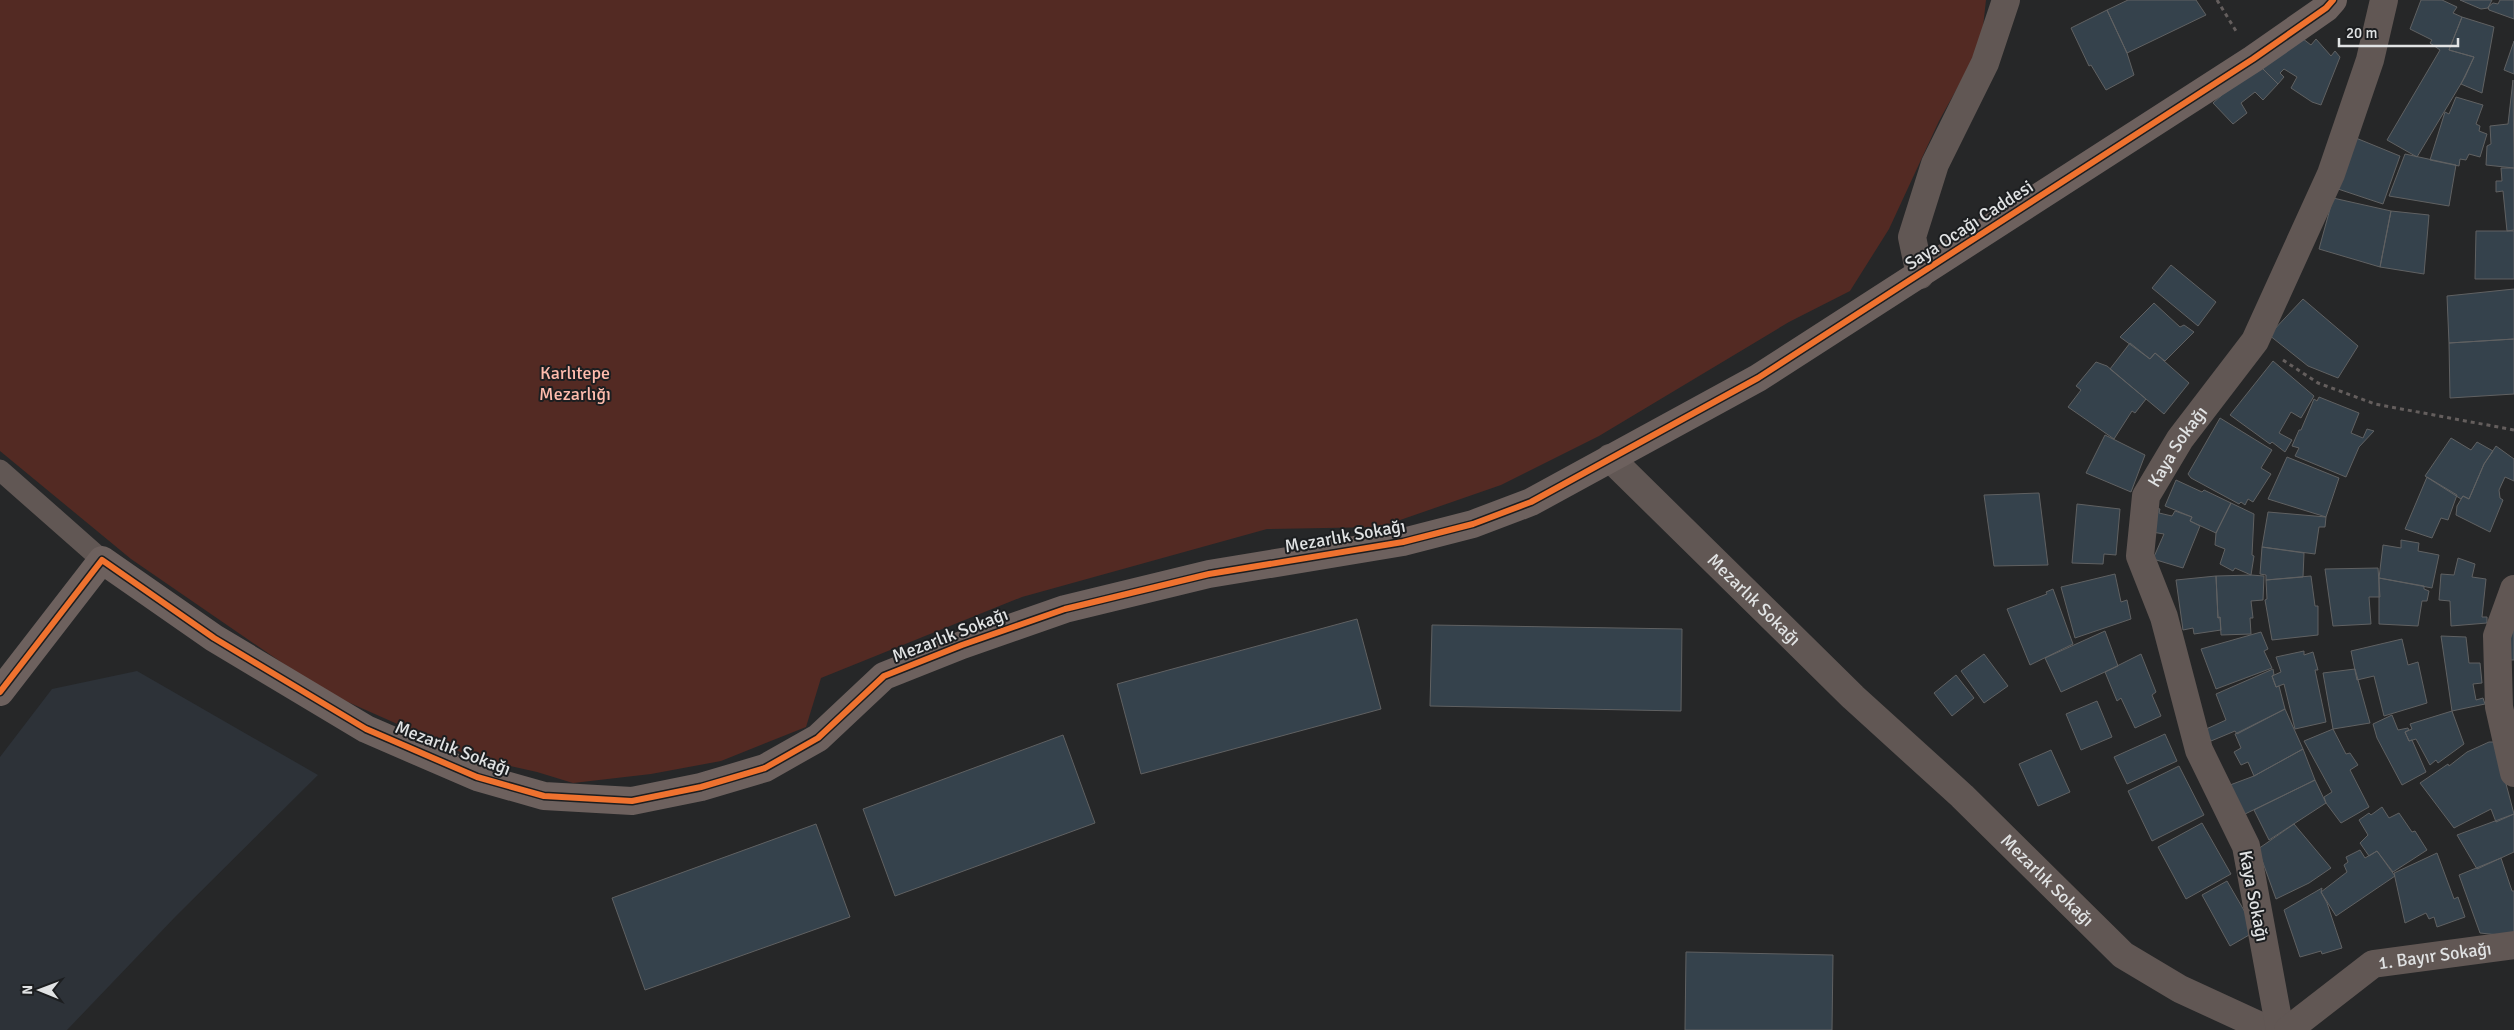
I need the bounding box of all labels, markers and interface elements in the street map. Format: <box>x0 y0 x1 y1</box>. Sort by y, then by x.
scale bar <box>2339 15 2458 47</box>
text: 20 m <box>2346 24 2377 42</box>
street label: Saya Ocağı Caddesi <box>1901 175 2037 275</box>
park label: Karlıtepe Mezarlığı <box>539 362 611 405</box>
street label: Kaya Sokağı <box>2143 402 2212 491</box>
street label: Mezarlık Sokağı <box>1283 515 1407 557</box>
street label: Mezarlık Sokağı <box>1703 549 1805 650</box>
street label: Mezarlık Sokağı <box>889 603 1011 667</box>
street label: Mezarlık Sokağı <box>392 716 514 780</box>
street label: Mezarlık Sokağı <box>1996 829 2099 931</box>
street label: Kaya Sokağı <box>2234 848 2274 944</box>
street label: 1. Bayır Sokağı <box>2377 937 2493 974</box>
north arrow <box>15 965 65 1015</box>
text: N <box>19 985 36 995</box>

